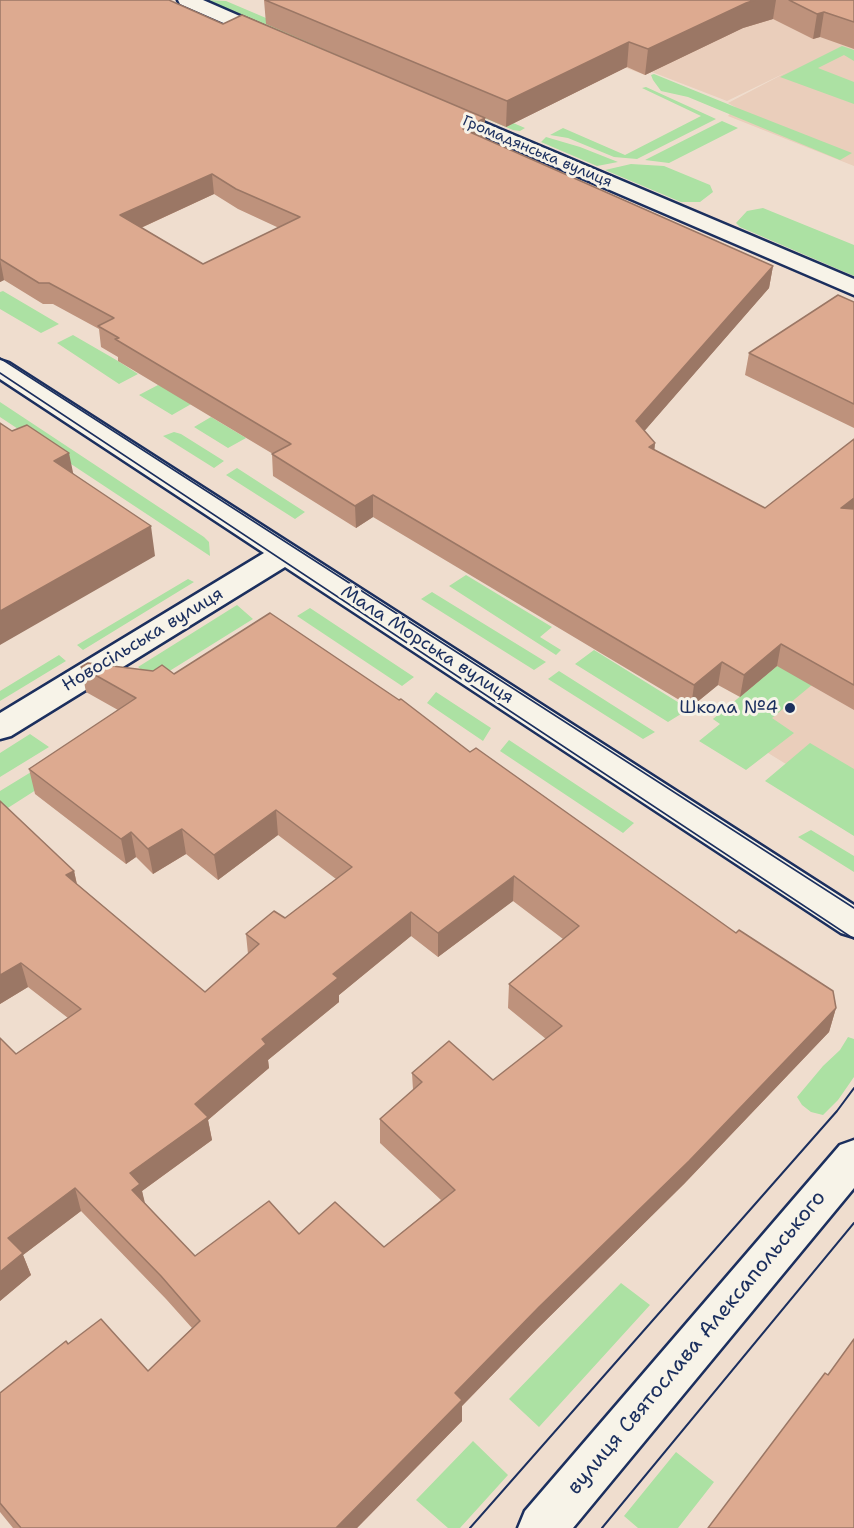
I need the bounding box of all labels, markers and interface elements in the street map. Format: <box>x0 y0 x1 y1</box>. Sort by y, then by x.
street label: Громадянська вулиця <box>459 112 615 192</box>
street label: Мала Морська вулиця <box>336 581 518 709</box>
street label: Новосільська вулиця <box>59 583 227 697</box>
place label: Школа №4 <box>679 697 778 719</box>
marker: Школа №4 <box>783 701 797 715</box>
street label: вулиця Святослава Алексапольського <box>562 1186 832 1500</box>

